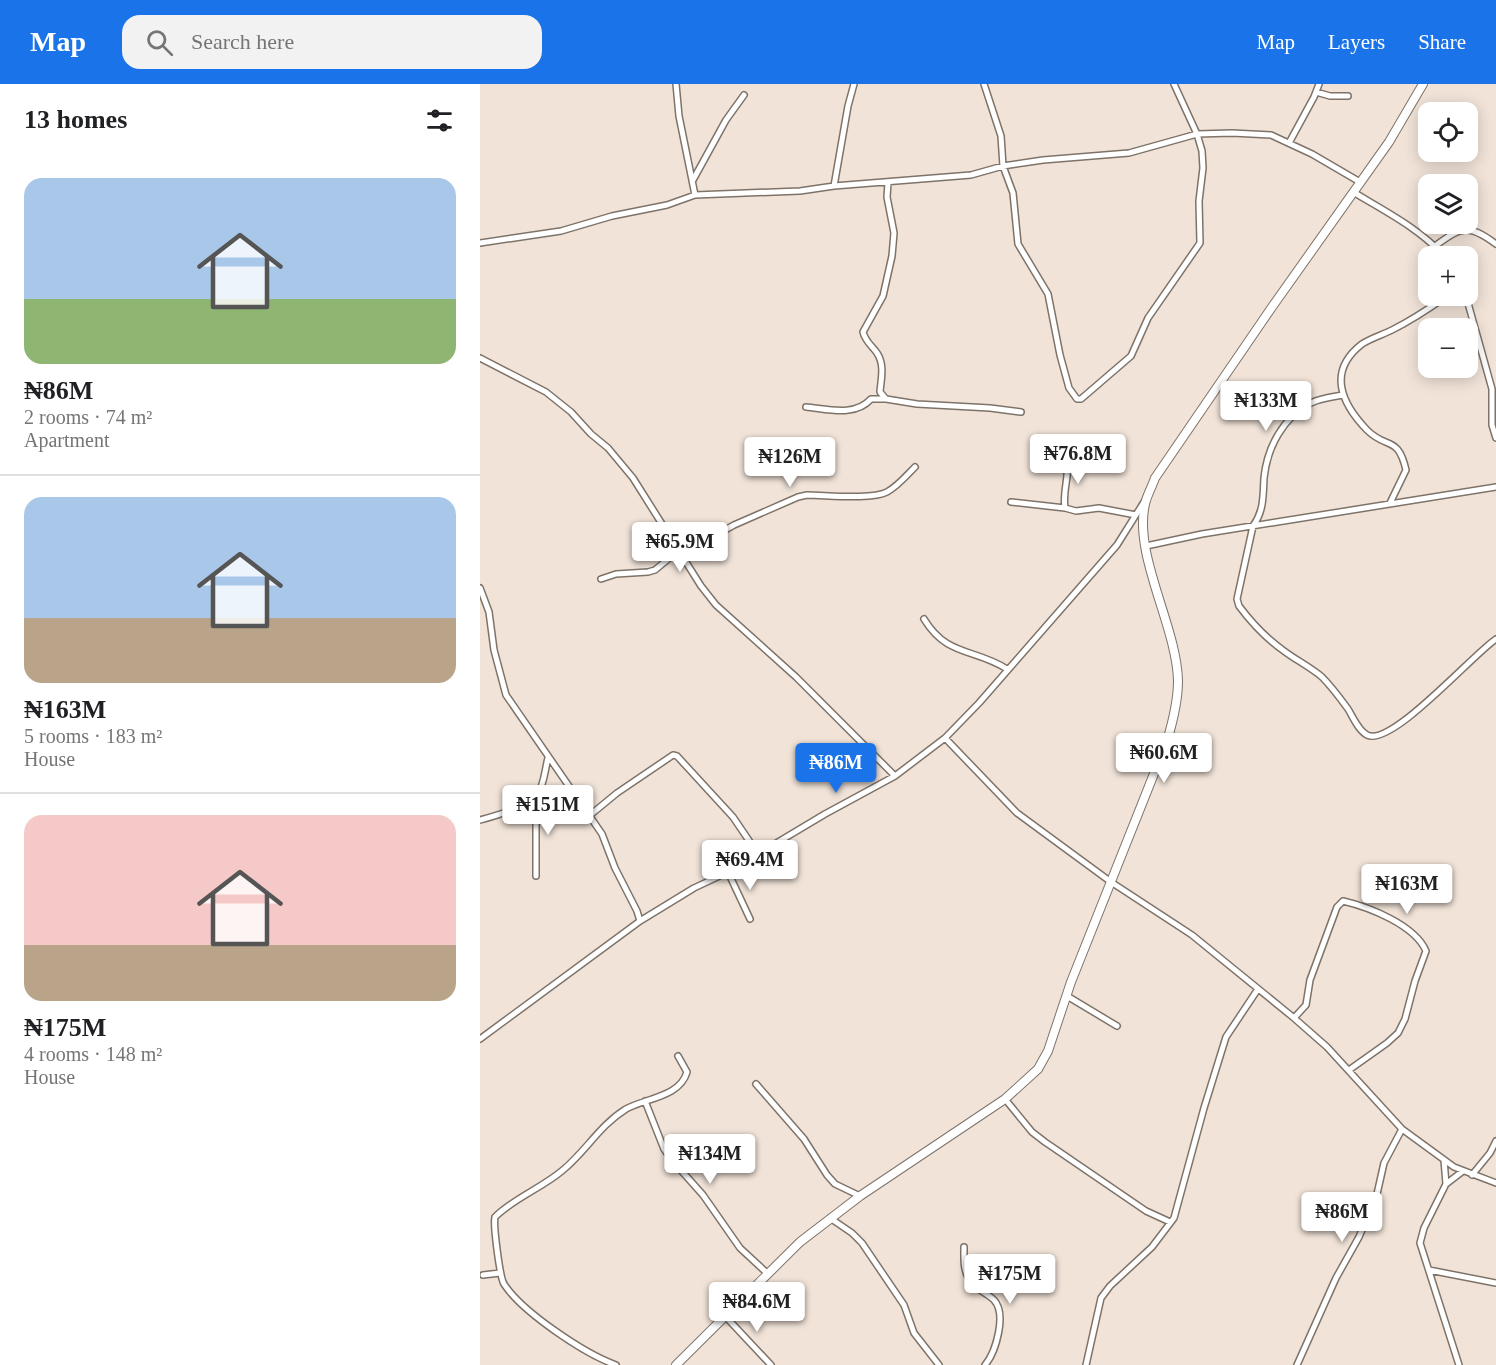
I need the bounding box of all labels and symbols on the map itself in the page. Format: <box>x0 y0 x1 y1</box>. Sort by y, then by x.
pin: ₦133M <box>1224 381 1308 432</box>
pin: ₦76.8M <box>1029 434 1127 485</box>
pin: ₦126M <box>748 437 832 488</box>
pin: ₦65.9M <box>631 522 729 573</box>
pin: ₦60.6M <box>1115 733 1213 784</box>
pin: ₦86M <box>800 743 872 794</box>
pin: ₦151M <box>506 785 590 836</box>
pin: ₦69.4M <box>701 840 799 891</box>
pin: ₦163M <box>1365 864 1449 915</box>
pin: ₦134M <box>668 1134 752 1185</box>
pin: ₦86M <box>1306 1192 1378 1243</box>
pin: ₦175M <box>968 1254 1052 1305</box>
pin: ₦84.6M <box>708 1282 806 1333</box>

